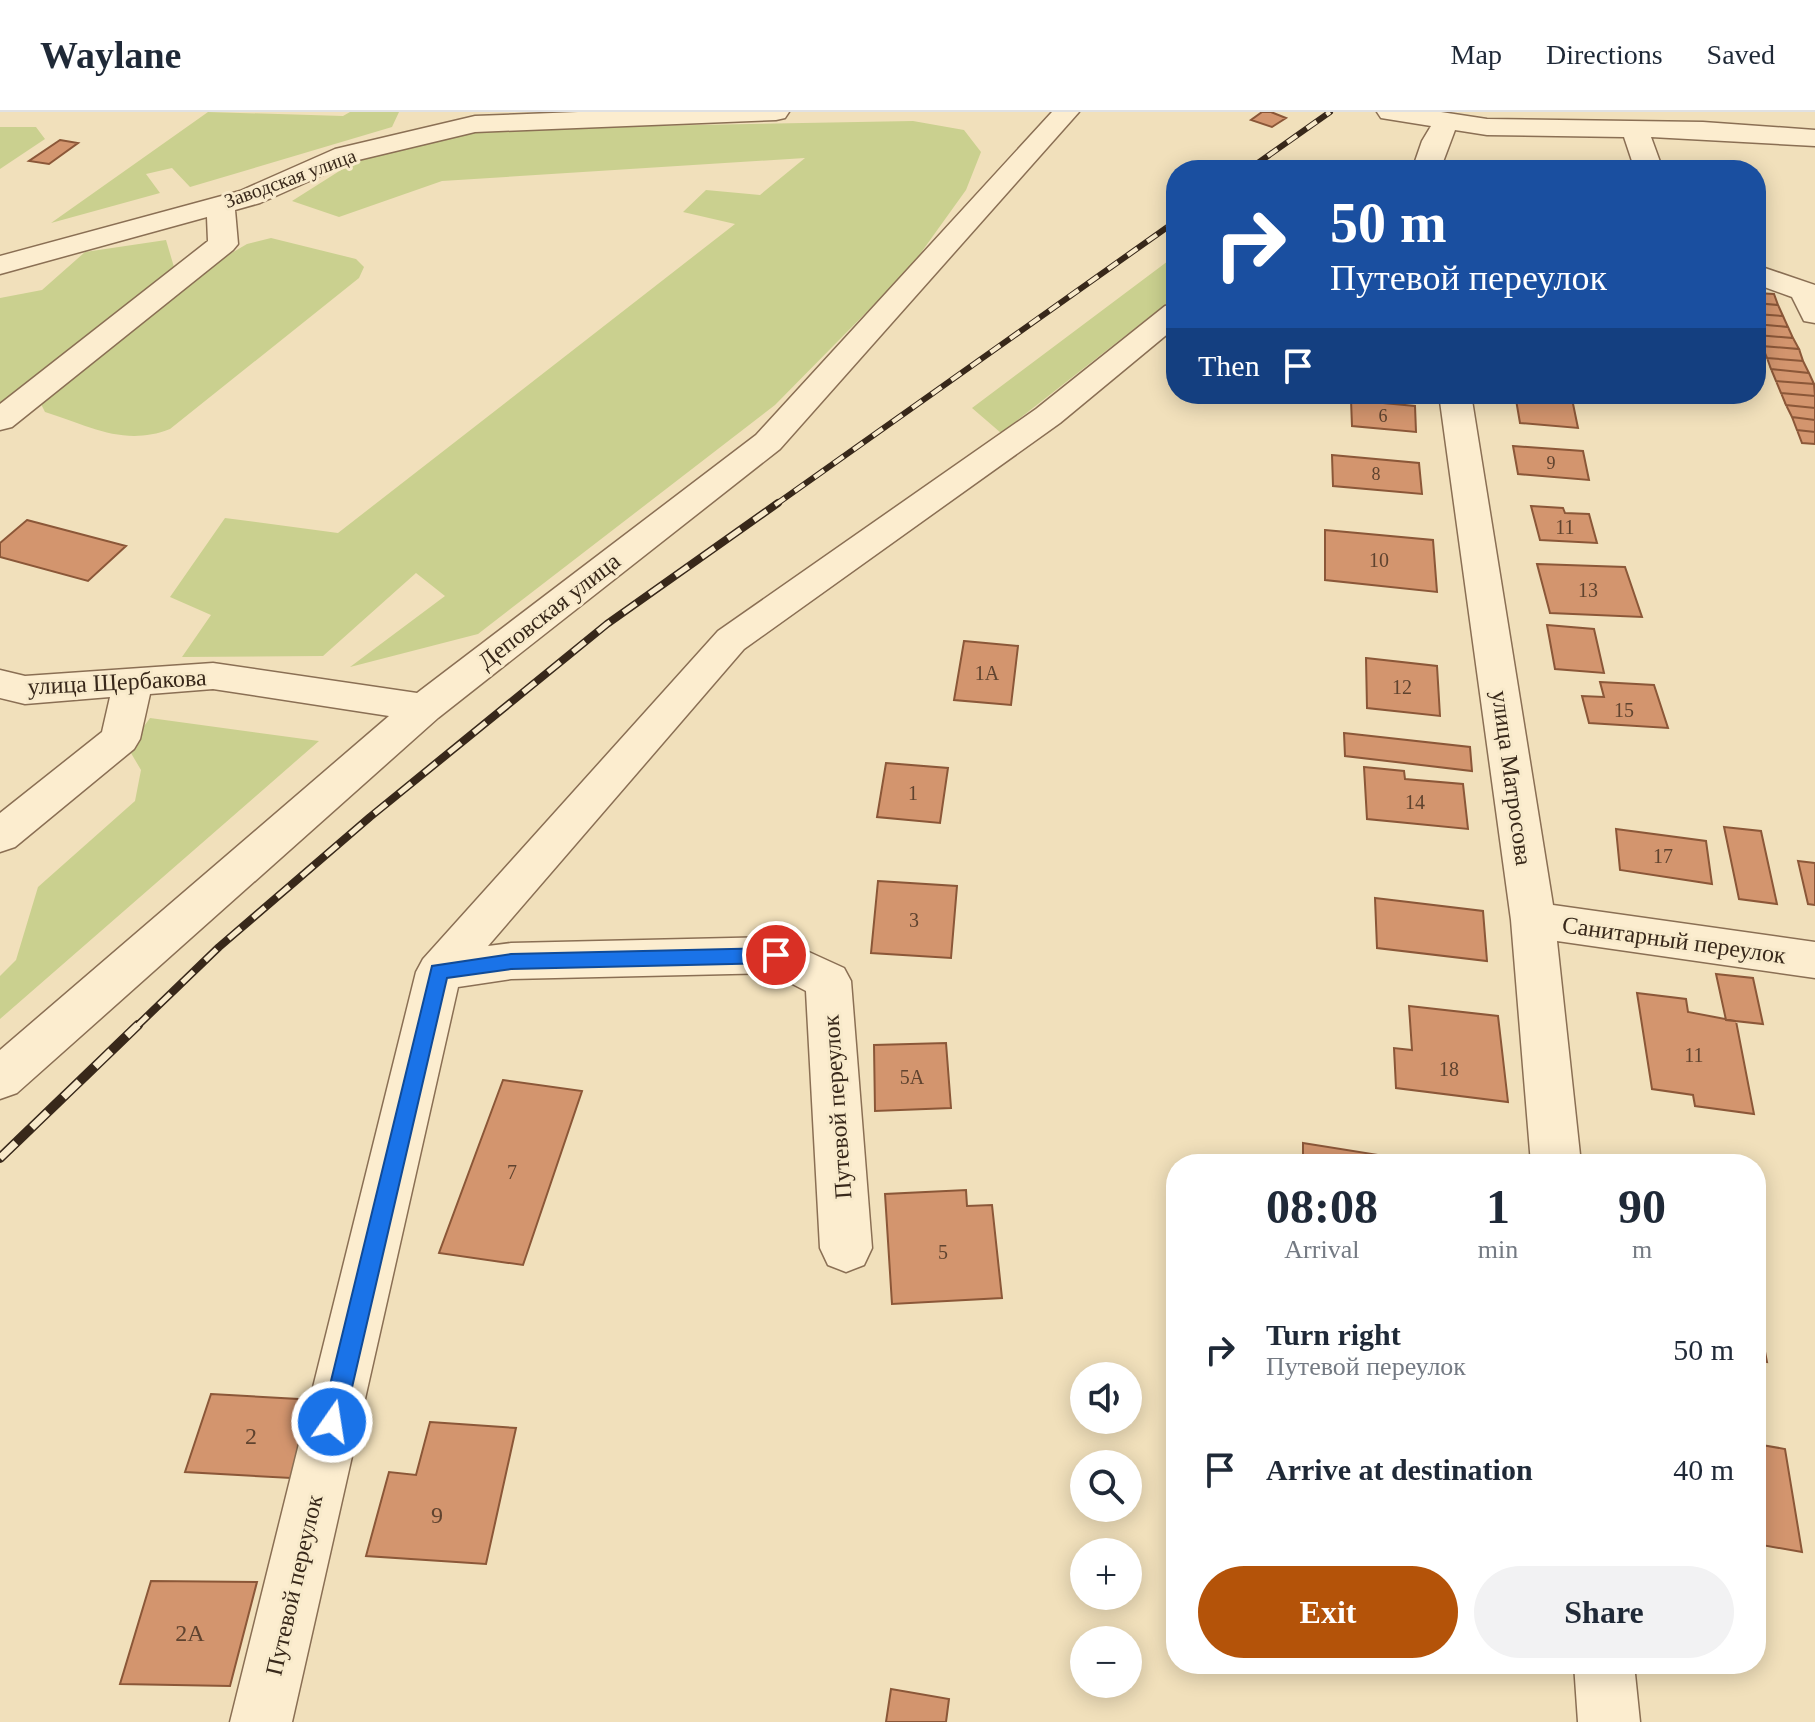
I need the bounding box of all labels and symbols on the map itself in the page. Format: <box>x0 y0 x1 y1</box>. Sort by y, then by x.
street label: Заводская улица <box>221 144 359 213</box>
house number: 6 <box>1379 406 1388 426</box>
house number: 9 <box>1547 453 1556 473</box>
house number: 8 <box>1372 464 1381 484</box>
house number: 11 <box>1555 516 1575 538</box>
street label: Деповская улица <box>473 548 625 674</box>
house number: 10 <box>1369 549 1389 571</box>
house number: 13 <box>1578 579 1598 601</box>
house number: 1А <box>975 662 1000 684</box>
street label: улица Щербакова <box>27 664 207 700</box>
house number: 12 <box>1392 676 1412 698</box>
street label: улица Матросова <box>1487 689 1537 867</box>
house number: 15 <box>1614 699 1634 721</box>
house number: 1 <box>908 782 918 804</box>
house number: 14 <box>1405 791 1425 813</box>
house number: 17 <box>1653 845 1673 867</box>
house number: 3 <box>909 909 919 931</box>
street label: Санитарный переулок <box>1560 911 1788 969</box>
pin <box>742 921 810 989</box>
street label: Путевой переулок <box>818 1014 856 1200</box>
house number: 11 <box>1684 1044 1704 1066</box>
house number: 18 <box>1439 1058 1459 1080</box>
house number: 5А <box>900 1066 925 1088</box>
house number: 7 <box>507 1161 517 1183</box>
house number: 5 <box>938 1241 948 1263</box>
position arrow <box>290 1380 374 1464</box>
house number: 2 <box>245 1423 257 1449</box>
street label: Путевой переулок <box>261 1492 328 1678</box>
house number: 9 <box>431 1502 443 1528</box>
house number: 2А <box>175 1620 205 1646</box>

